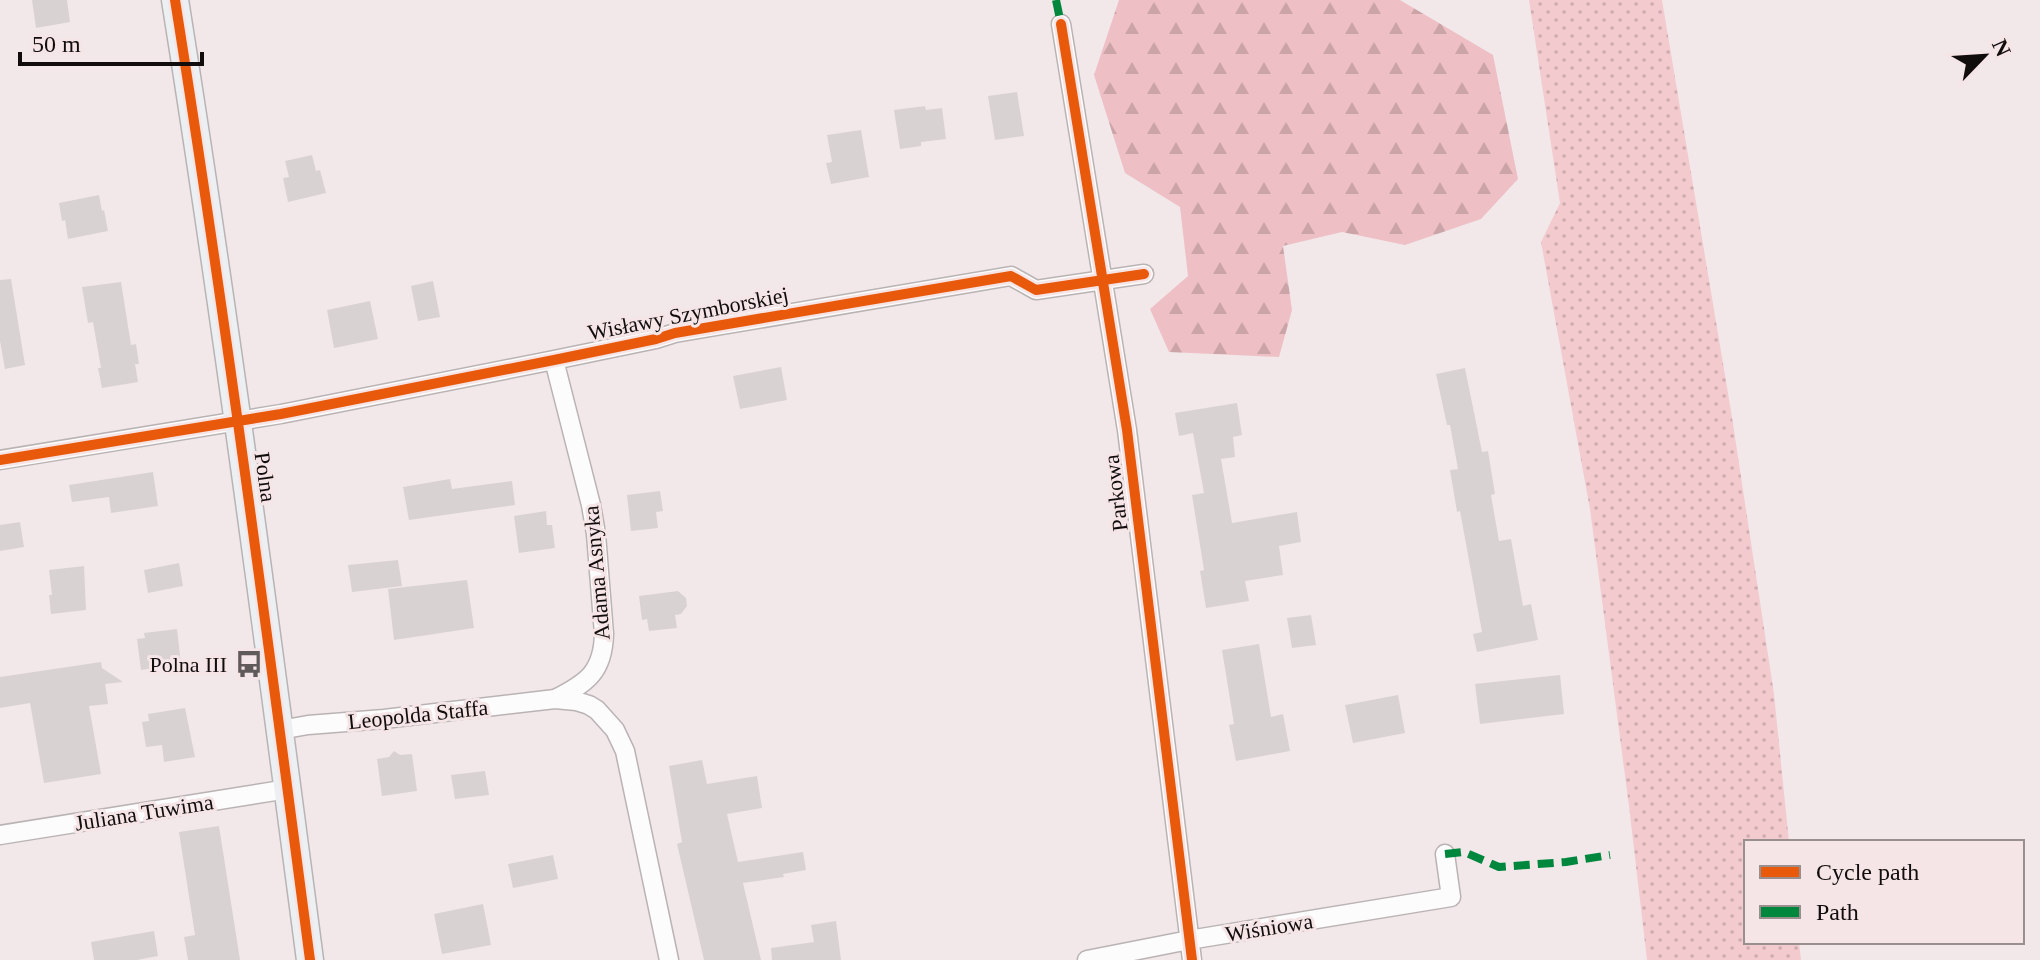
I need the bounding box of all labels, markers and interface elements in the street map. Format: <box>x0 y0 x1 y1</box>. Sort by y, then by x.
scale bar <box>20 16 202 66</box>
north arrow <box>1944 16 2024 96</box>
text: 50 m <box>32 31 81 57</box>
text: N <box>1987 35 2016 60</box>
street label: Wisławy Szymborskiej <box>586 282 791 345</box>
street label: Polna <box>250 451 281 504</box>
street label: Parkowa <box>1098 453 1133 533</box>
street label: Adama Asnyka <box>578 504 615 641</box>
bus stop icon: Polna III <box>234 649 264 679</box>
place label: Polna III <box>149 652 227 677</box>
street label: Leopolda Staffa <box>347 695 490 734</box>
street label: Juliana Tuwima <box>73 789 215 836</box>
legend <box>1744 840 2024 944</box>
text: Cycle path <box>1816 859 1919 885</box>
text: Path <box>1816 899 1859 925</box>
street label: Wiśniowa <box>1224 908 1315 947</box>

